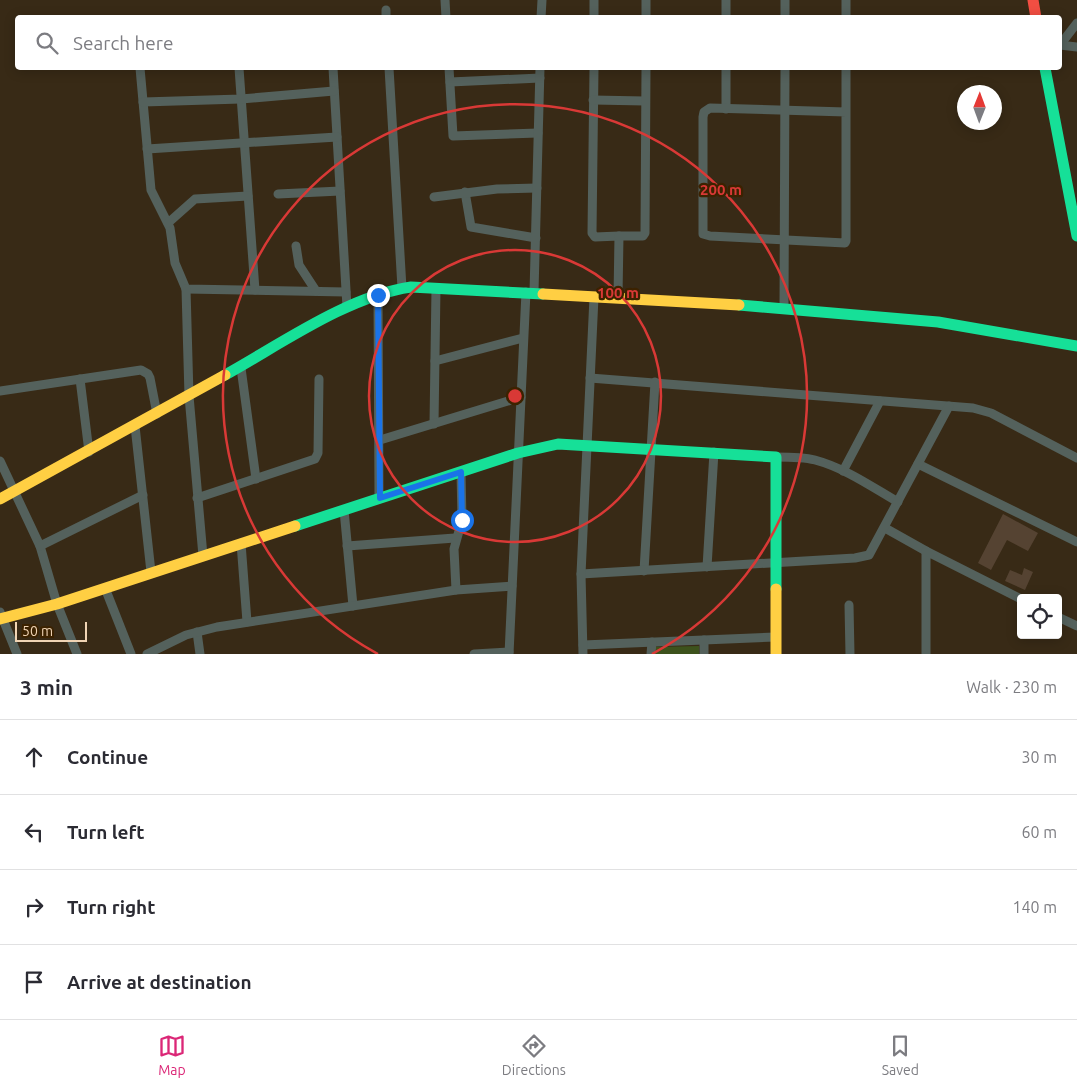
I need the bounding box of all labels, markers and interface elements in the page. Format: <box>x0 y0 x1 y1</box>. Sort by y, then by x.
search box <box>15 15 1062 70</box>
icon: search <box>33 29 61 57</box>
text: Search here <box>73 32 173 54</box>
north arrow <box>957 85 1002 130</box>
text: 200 m <box>700 181 742 198</box>
route end <box>367 284 390 307</box>
text: 100 m <box>597 284 639 301</box>
centre of rings <box>506 387 524 405</box>
route start <box>451 509 474 532</box>
map controls <box>1017 594 1062 639</box>
button: locate <box>1017 594 1062 639</box>
scale bar <box>15 619 88 642</box>
text: 50 m <box>22 623 53 639</box>
text: 3 min <box>20 675 73 699</box>
text: Walk · 230 m <box>966 678 1057 696</box>
icon: ahead <box>20 743 48 771</box>
text: Continue <box>67 746 148 768</box>
text: 30 m <box>1021 748 1057 766</box>
icon: left <box>20 818 48 846</box>
text: Turn left <box>67 821 145 843</box>
text: 60 m <box>1021 823 1057 841</box>
icon: right <box>20 893 48 921</box>
text: Turn right <box>67 896 155 918</box>
text: 140 m <box>1012 898 1057 916</box>
icon: arrive <box>20 968 48 996</box>
text: Arrive at destination <box>67 971 252 993</box>
tab: Map <box>158 1032 186 1078</box>
tab: Directions <box>502 1032 566 1078</box>
tab: Saved <box>882 1032 919 1078</box>

